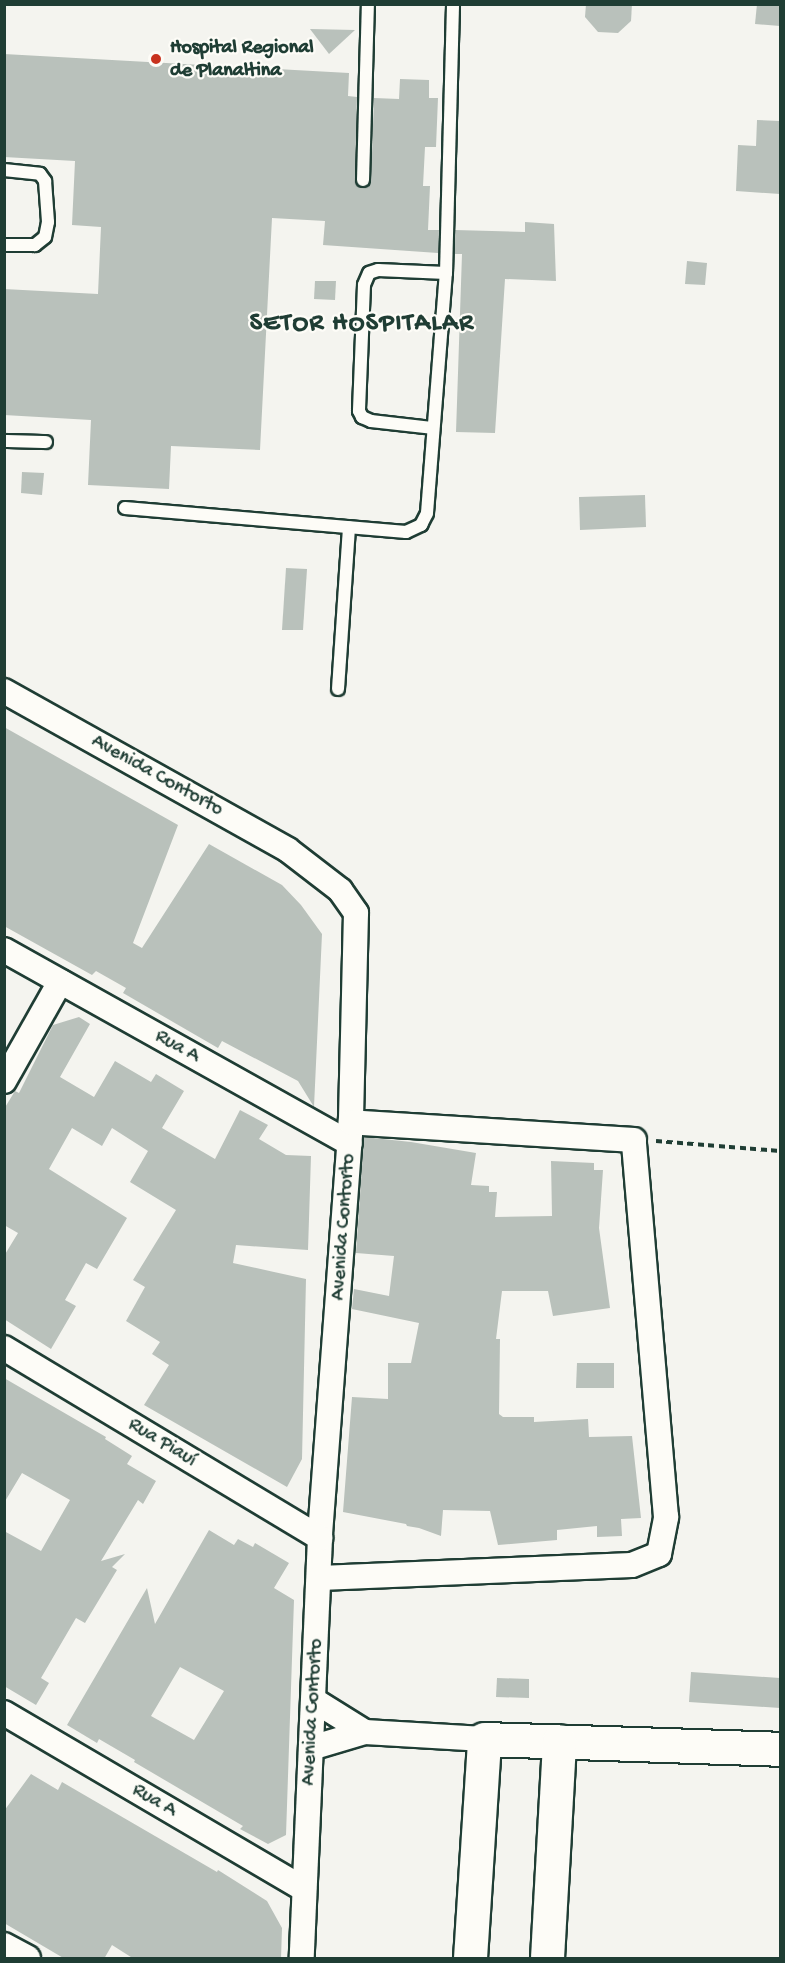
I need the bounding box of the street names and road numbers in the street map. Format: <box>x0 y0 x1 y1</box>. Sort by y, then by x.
street label: Avenida Contorto <box>87 730 227 822</box>
street label: Rua A <box>150 1025 204 1069</box>
street label: Avenida Contorto <box>327 1153 361 1301</box>
street label: Rua Piauí <box>123 1413 201 1473</box>
street label: Avenida Contorto <box>297 1638 329 1786</box>
street label: Rua A <box>127 1779 181 1823</box>

